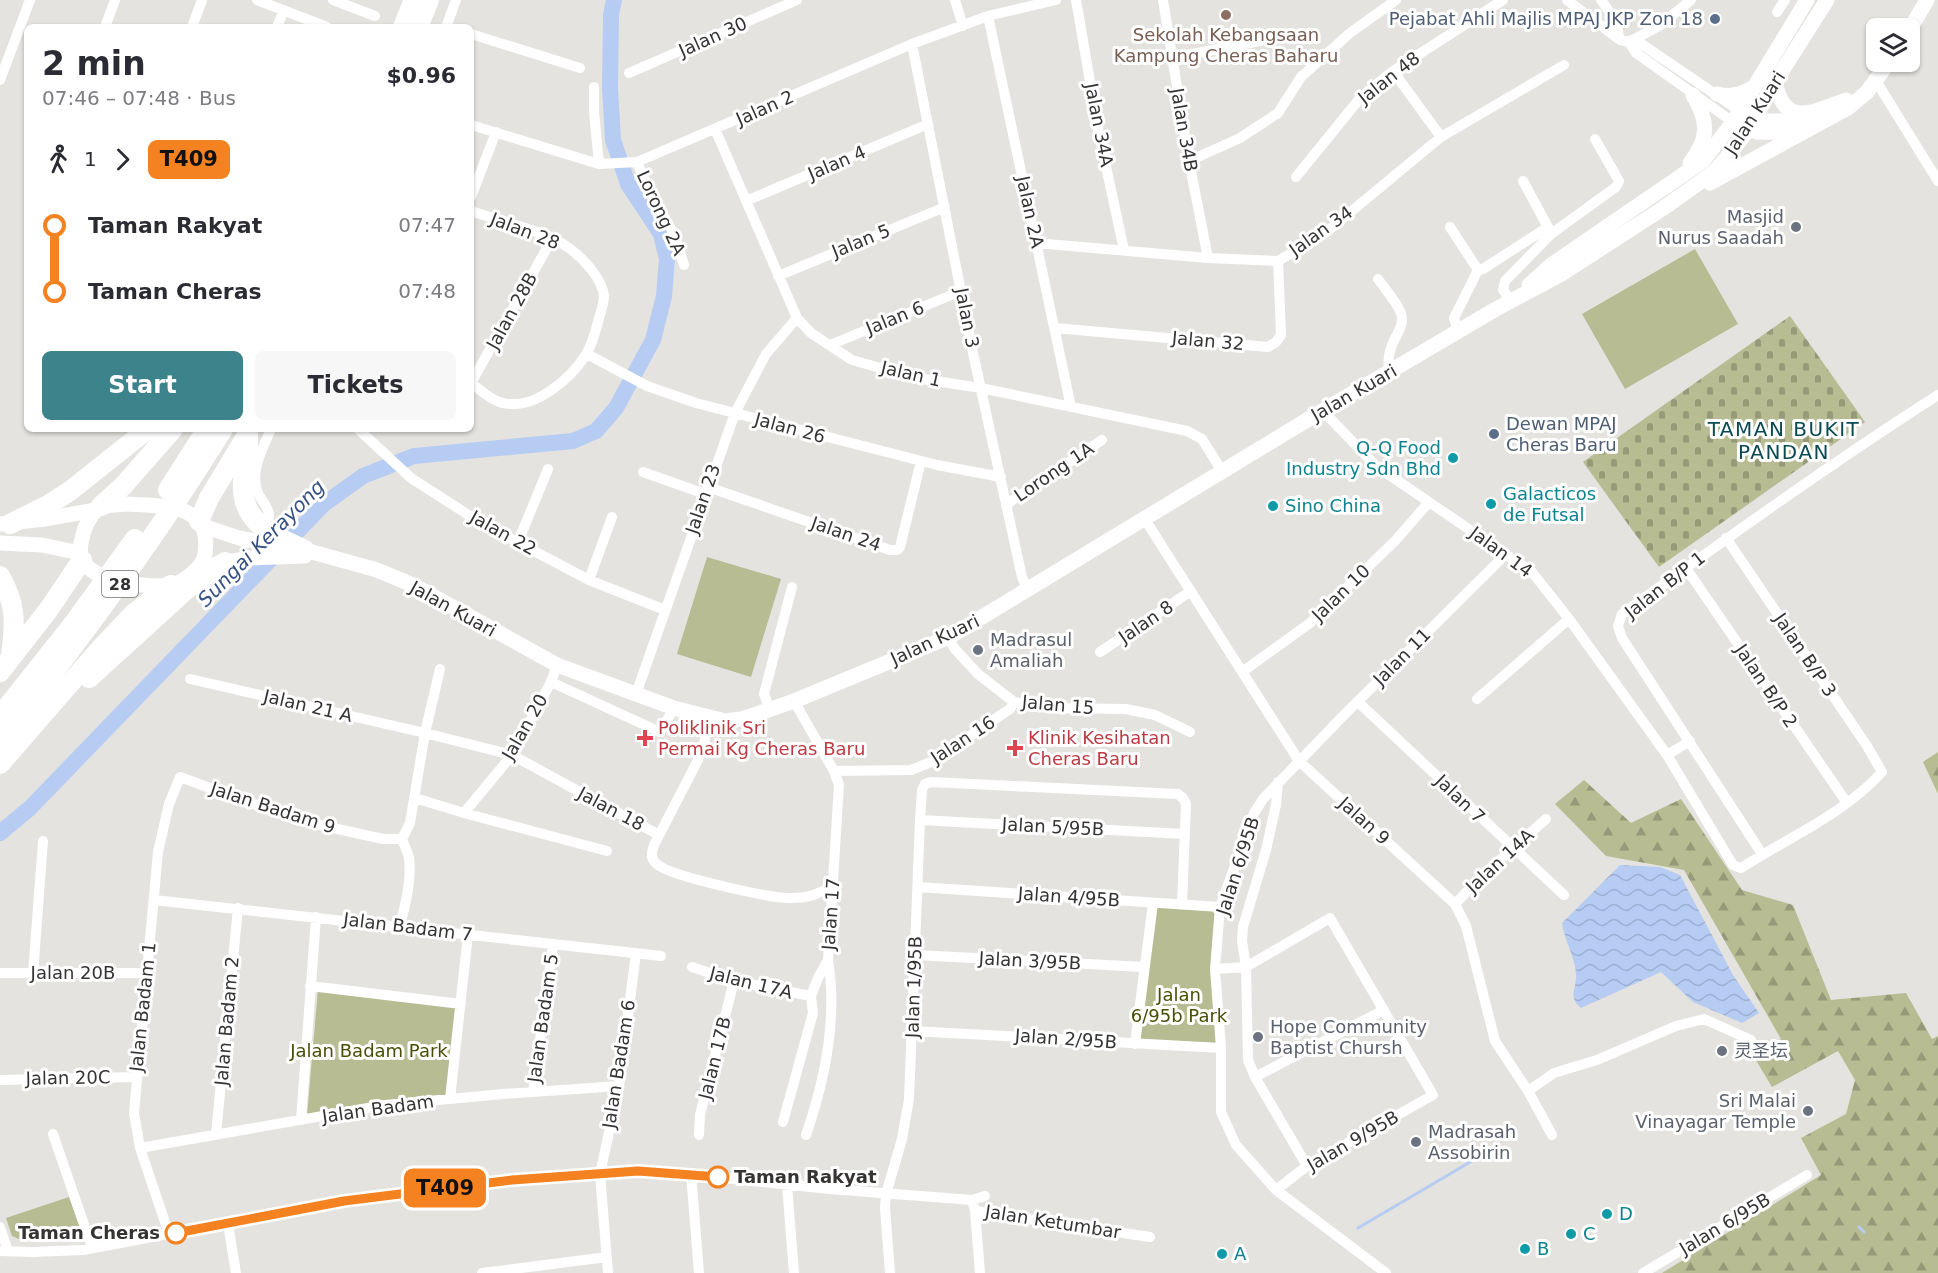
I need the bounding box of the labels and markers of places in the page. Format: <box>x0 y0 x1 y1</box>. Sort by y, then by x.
marker: Sekolah Kebangsaan Kampung Cheras Baharu <box>1219 8 1233 22</box>
place label: Pejabat Ahli Majlis MPAJ JKP Zon 18 <box>1389 8 1703 29</box>
marker: Pejabat Ahli Majlis MPAJ JKP Zon 18 <box>1708 12 1722 26</box>
place label: Sekolah Kebangsaan Kampung Cheras Baharu <box>1114 24 1338 66</box>
place label: Masjid Nurus Saadah <box>1658 206 1784 248</box>
marker: Masjid Nurus Saadah <box>1789 220 1803 234</box>
place label: Dewan MPAJ Cheras Baru <box>1506 413 1617 455</box>
marker: Dewan MPAJ Cheras Baru <box>1487 427 1501 441</box>
place label: Q-Q Food Industry Sdn Bhd <box>1286 437 1441 479</box>
marker: Q-Q Food Industry Sdn Bhd <box>1446 451 1460 465</box>
place label: Galacticos de Futsal <box>1503 483 1596 525</box>
place label: Sino China <box>1285 495 1381 516</box>
marker: Galacticos de Futsal <box>1484 497 1498 511</box>
marker: Sino China <box>1266 499 1280 513</box>
place label: Madrasul Amaliah <box>990 629 1072 671</box>
marker: Madrasul Amaliah <box>971 643 985 657</box>
place label: Poliklinik Sri Permai Kg Cheras Baru <box>658 717 865 759</box>
place label: Klinik Kesihatan Cheras Baru <box>1028 727 1171 769</box>
marker: Poliklinik Sri Permai Kg Cheras Baru <box>636 729 654 747</box>
marker: Klinik Kesihatan Cheras Baru <box>1006 739 1024 757</box>
place label: Hope Community Baptist Chursh <box>1270 1016 1427 1058</box>
marker: Hope Community Baptist Chursh <box>1251 1030 1265 1044</box>
place label: 灵圣坛 <box>1734 1040 1788 1061</box>
marker: 灵圣坛 <box>1715 1044 1729 1058</box>
place label: Sri Malai Vinayagar Temple <box>1635 1090 1796 1132</box>
marker: Sri Malai Vinayagar Temple <box>1801 1104 1815 1118</box>
place label: Madrasah Assobirin <box>1428 1121 1516 1163</box>
marker: Madrasah Assobirin <box>1409 1135 1423 1149</box>
marker: Taman Rakyat <box>707 1166 729 1188</box>
place label: Taman Rakyat <box>734 1166 877 1187</box>
place label: D <box>1619 1203 1633 1224</box>
marker: D <box>1600 1207 1614 1221</box>
place label: Taman Cheras <box>18 1222 160 1243</box>
marker: Taman Cheras <box>165 1222 187 1244</box>
place label: C <box>1583 1223 1596 1244</box>
marker: C <box>1564 1227 1578 1241</box>
place label: B <box>1537 1238 1549 1259</box>
marker: B <box>1518 1242 1532 1256</box>
place label: A <box>1234 1243 1247 1264</box>
marker: A <box>1215 1247 1229 1261</box>

